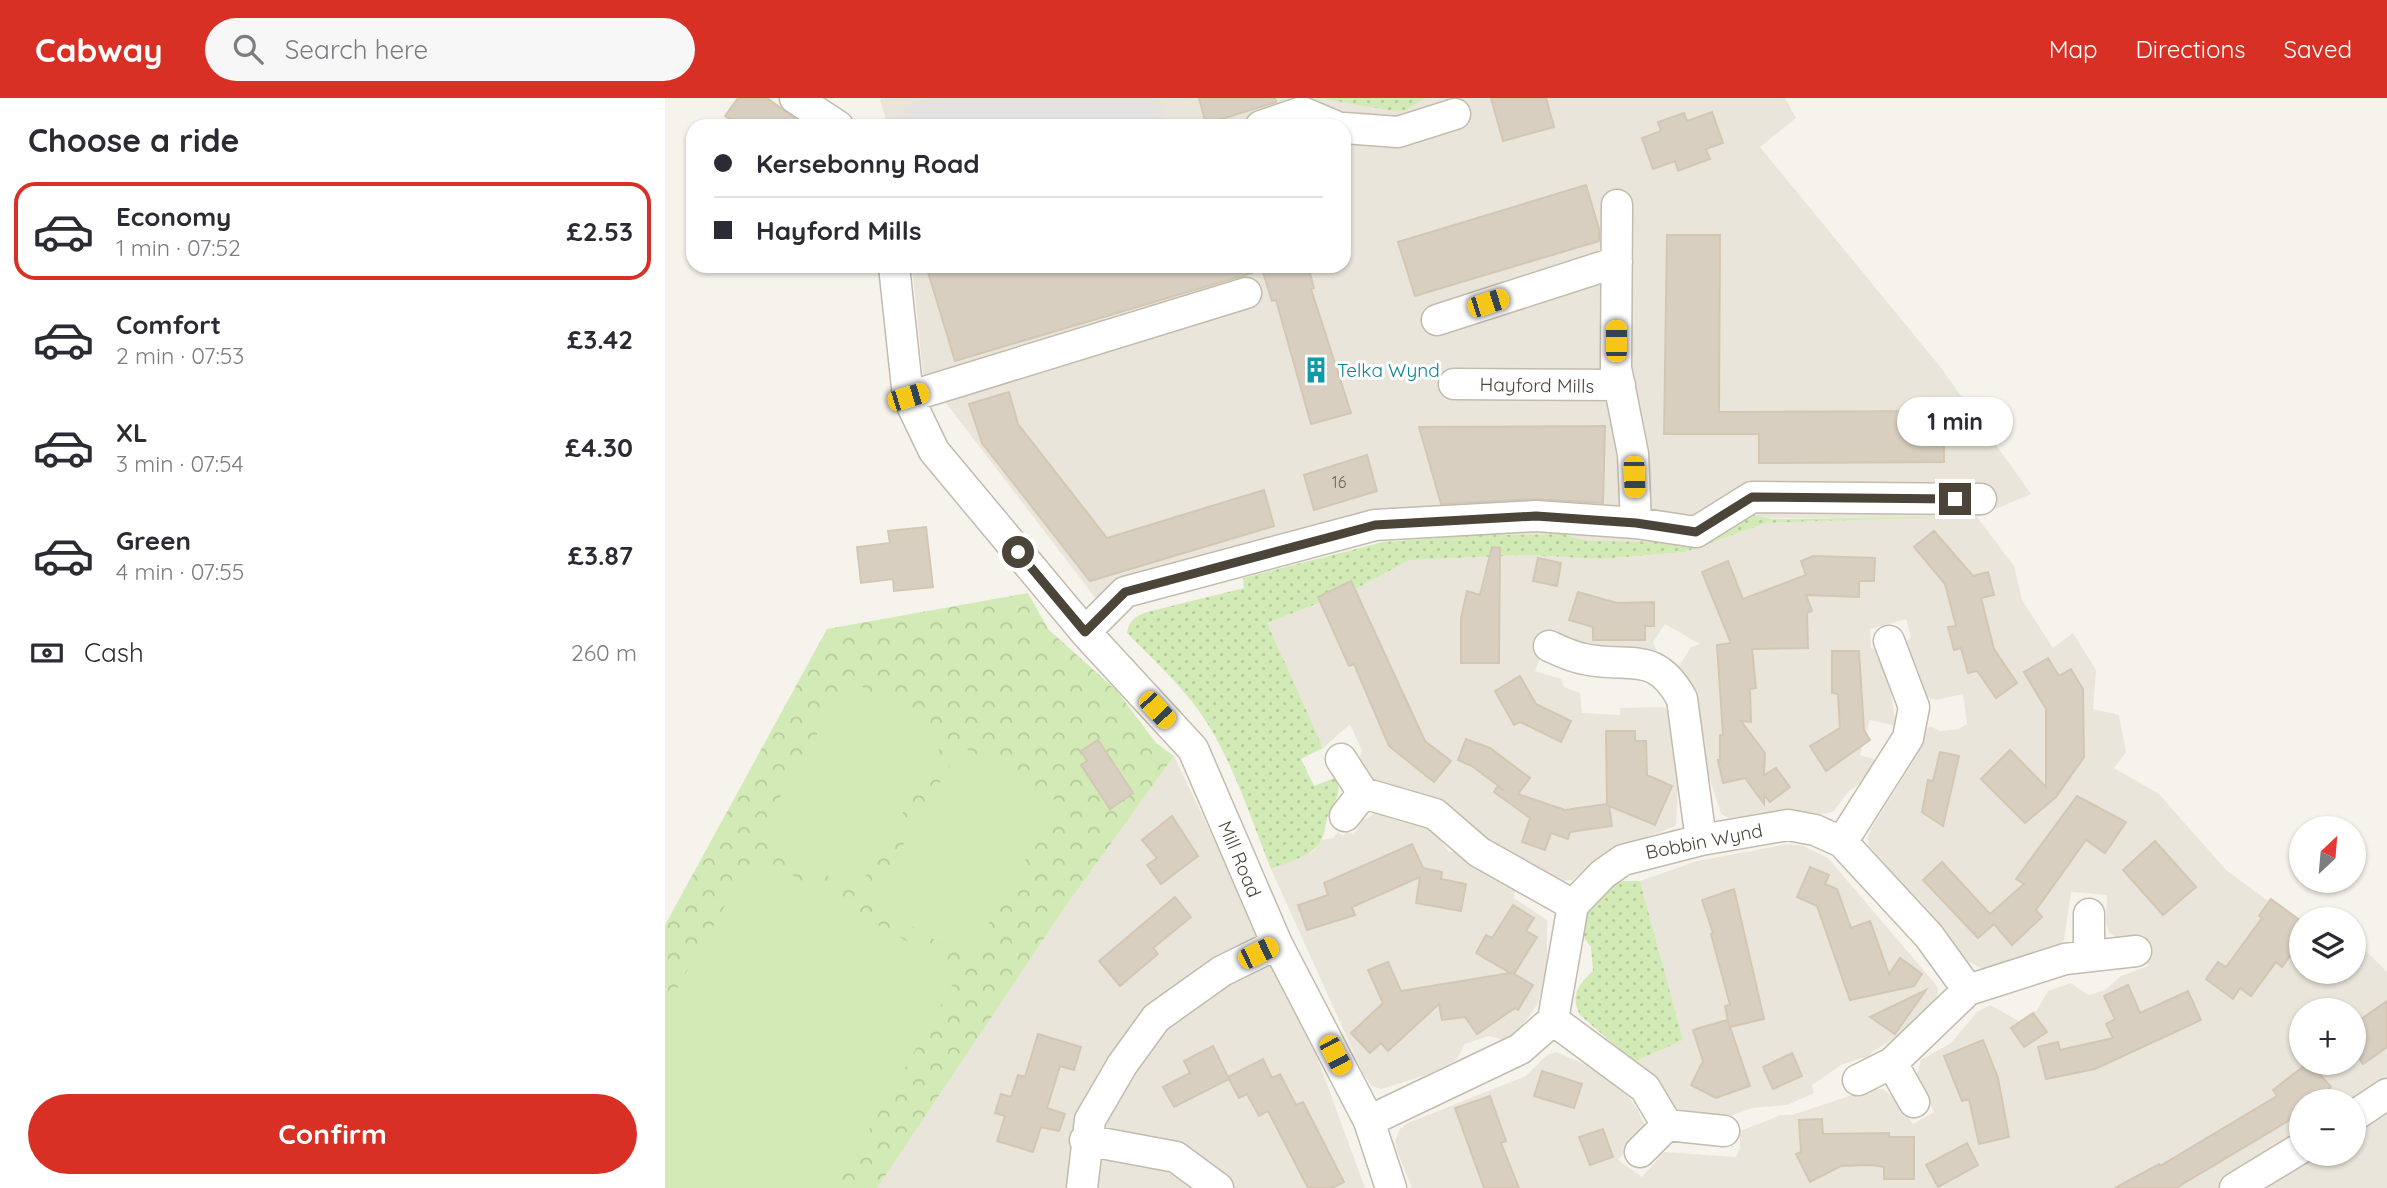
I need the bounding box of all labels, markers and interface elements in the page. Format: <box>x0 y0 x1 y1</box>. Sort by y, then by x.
search box <box>205 18 695 81</box>
text: Cabway <box>35 29 163 70</box>
icon: search <box>229 30 267 68</box>
text: Search here <box>285 33 428 66</box>
text: Map <box>2049 34 2098 64</box>
text: Directions <box>2136 34 2246 64</box>
text: Saved <box>2284 34 2352 64</box>
text: Choose a ride <box>28 120 240 160</box>
text: Kersebonny Road <box>756 147 980 180</box>
icon: car <box>32 200 95 263</box>
text: Economy <box>116 200 231 233</box>
text: Hayford Mills <box>756 214 921 247</box>
text: £2.53 <box>567 215 633 248</box>
text: 1 min · 07:52 <box>116 233 241 262</box>
car <box>1465 287 1512 319</box>
icon: car <box>32 308 95 371</box>
text: Comfort <box>116 308 221 341</box>
car <box>1606 320 1627 362</box>
text: £3.42 <box>567 323 633 356</box>
text: 2 min · 07:53 <box>116 341 244 370</box>
building icon: Telka Wynd <box>1301 355 1331 385</box>
place label: Telka Wynd <box>1337 358 1440 382</box>
street label: Hayford Mills <box>1479 372 1595 398</box>
car <box>885 381 932 413</box>
callout: 1 min <box>1897 398 2013 446</box>
text: 1 min <box>1927 407 1983 436</box>
icon: car <box>32 416 95 479</box>
text: XL <box>116 416 148 449</box>
text: £4.30 <box>565 431 633 464</box>
text: 3 min · 07:54 <box>116 449 244 478</box>
car <box>1623 456 1646 498</box>
house number: 16 <box>1332 472 1347 492</box>
route end <box>1939 483 1971 515</box>
icon: car <box>32 524 95 587</box>
text: Green <box>116 524 191 557</box>
route start <box>1002 536 1034 568</box>
text: £3.87 <box>568 539 633 572</box>
text: 4 min · 07:55 <box>116 557 244 586</box>
icon: cash <box>28 634 66 672</box>
text: Cash <box>84 636 144 669</box>
text: 260 m <box>571 638 637 667</box>
car <box>1135 687 1180 733</box>
north arrow <box>2289 816 2366 892</box>
map controls <box>2289 816 2366 1166</box>
street label: Mill Road <box>1213 817 1267 901</box>
street label: Bobbin Wynd <box>1643 818 1765 864</box>
button: layers <box>2289 907 2366 984</box>
car <box>1235 934 1282 972</box>
button: + <box>2289 998 2366 1075</box>
car <box>1316 1032 1355 1078</box>
button: − <box>2289 1089 2366 1166</box>
button: Confirm <box>28 1094 637 1174</box>

